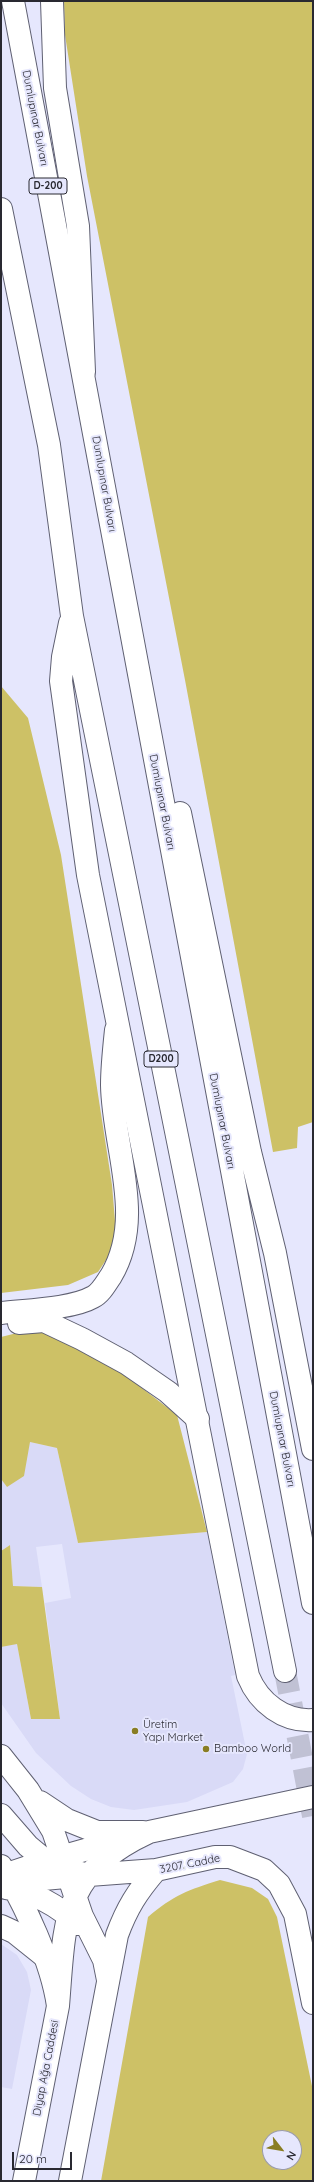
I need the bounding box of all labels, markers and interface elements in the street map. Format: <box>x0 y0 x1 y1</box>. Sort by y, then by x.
street label: Dumlupınar Bulvarı <box>19 69 51 167</box>
road number: D-200 <box>29 178 67 194</box>
street label: Dumlupınar Bulvarı <box>89 435 119 533</box>
street label: Dumlupınar Bulvarı <box>146 753 178 851</box>
road number: D200 <box>144 1051 178 1067</box>
street label: Dumlupınar Bulvarı <box>206 1072 238 1170</box>
street label: Dumlupınar Bulvarı <box>266 1390 298 1488</box>
place label: Üretim Yapı Market <box>143 1718 203 1744</box>
marker: Üretim Yapı Market <box>130 1726 140 1736</box>
place label: Bamboo World <box>214 1742 291 1756</box>
marker: Bamboo World <box>201 1744 211 1754</box>
street label: 3207. Cadde <box>159 1852 221 1876</box>
street label: Diyap Ağa Caddesi <box>30 2019 62 2117</box>
north arrow <box>262 2130 302 2170</box>
scale bar <box>14 2144 74 2170</box>
text: N <box>283 2149 300 2163</box>
text: 20 m <box>19 2151 47 2166</box>

